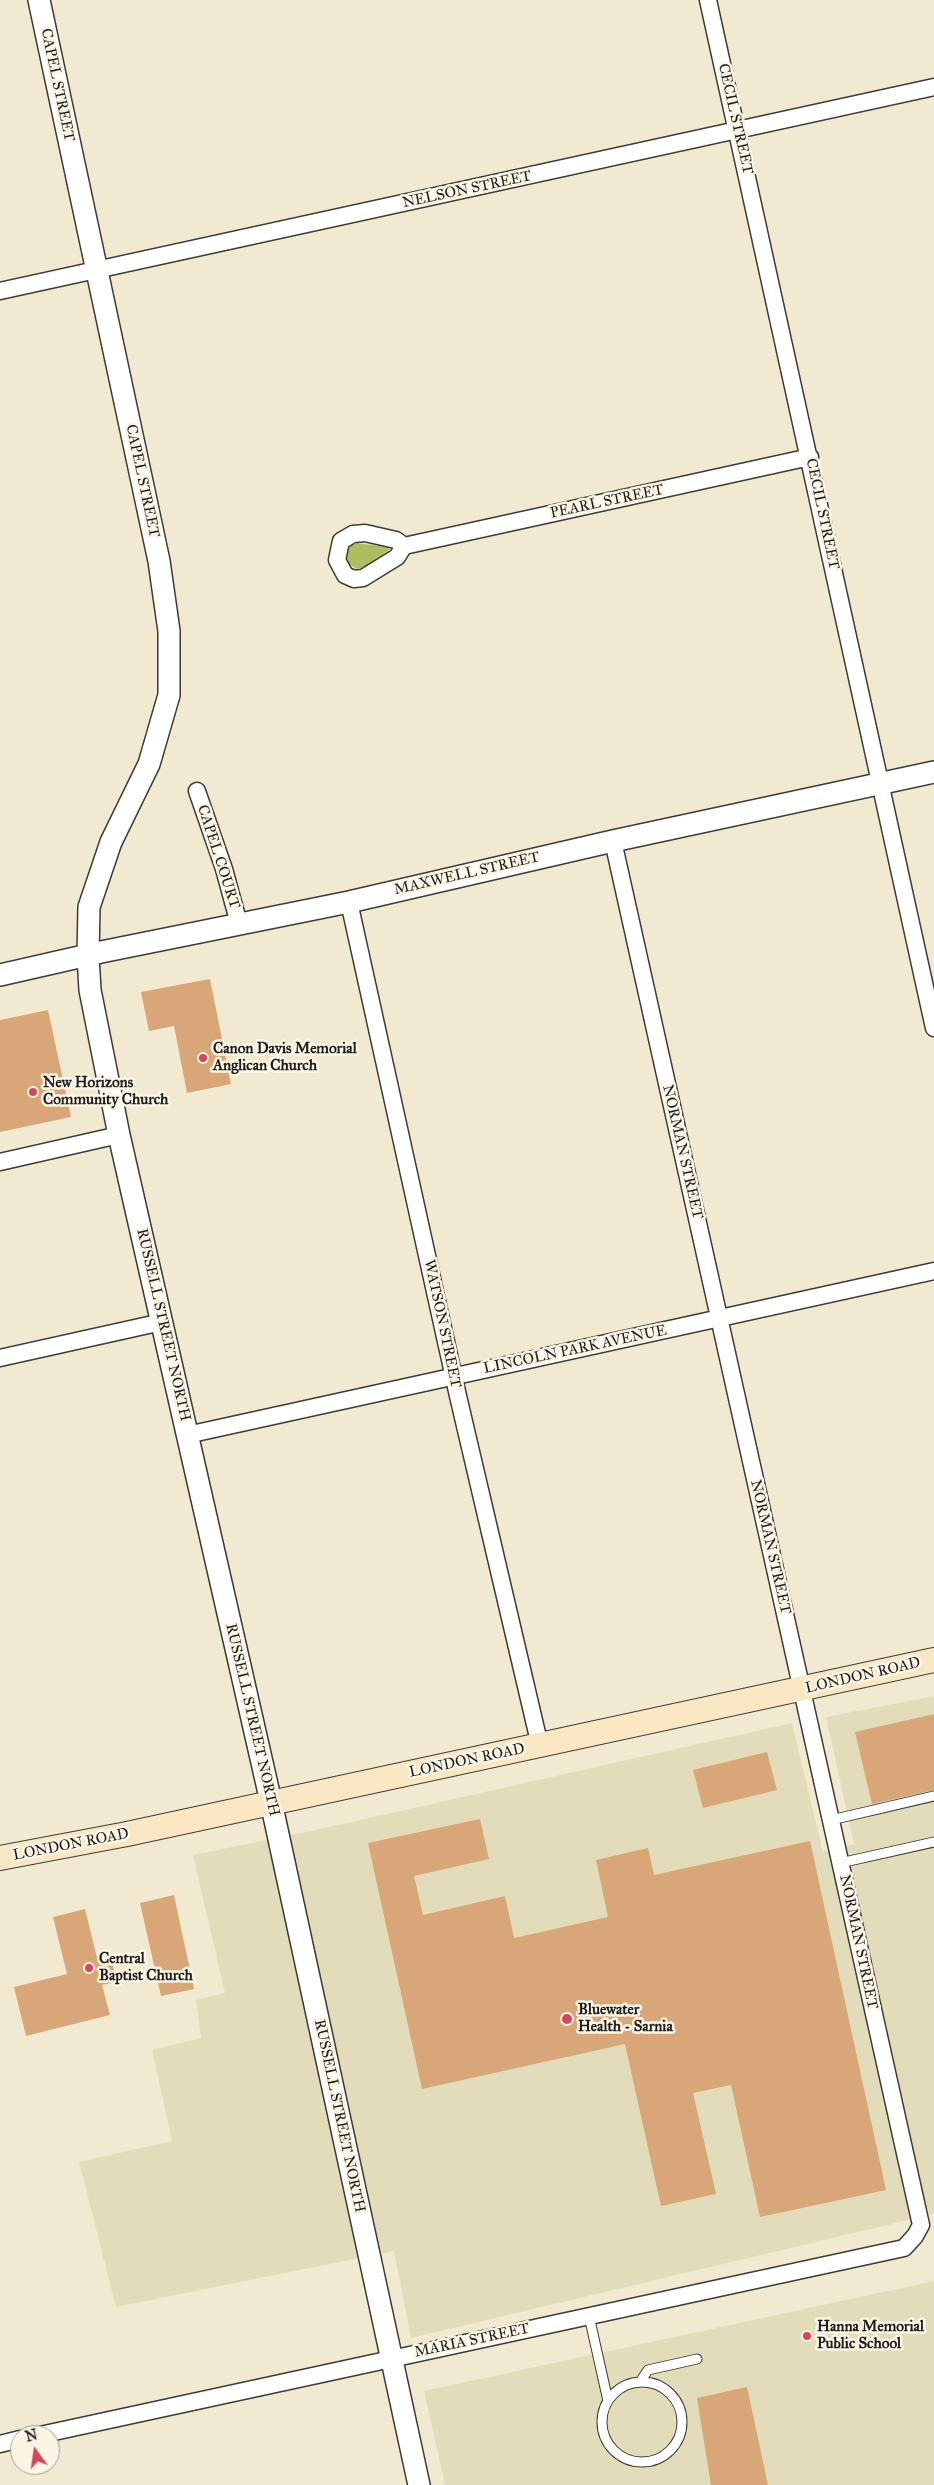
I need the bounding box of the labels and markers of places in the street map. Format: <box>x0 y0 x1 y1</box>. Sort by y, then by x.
place label: Canon Davis Memorial Anglican Church <box>213 1040 357 1075</box>
marker: Canon Davis Memorial Anglican Church <box>197 1052 209 1064</box>
place label: New Horizons Community Church <box>43 1074 168 1109</box>
marker: New Horizons Community Church <box>27 1086 39 1098</box>
place label: Central Baptist Church <box>99 1950 193 1985</box>
marker: Central Baptist Church <box>83 1962 95 1974</box>
place label: Bluewater Health - Sarnia <box>578 2001 673 2036</box>
marker: Bluewater Health - Sarnia <box>560 2012 574 2026</box>
place label: Hanna Memorial Public School <box>817 2318 924 2353</box>
marker: Hanna Memorial Public School <box>801 2330 813 2342</box>

